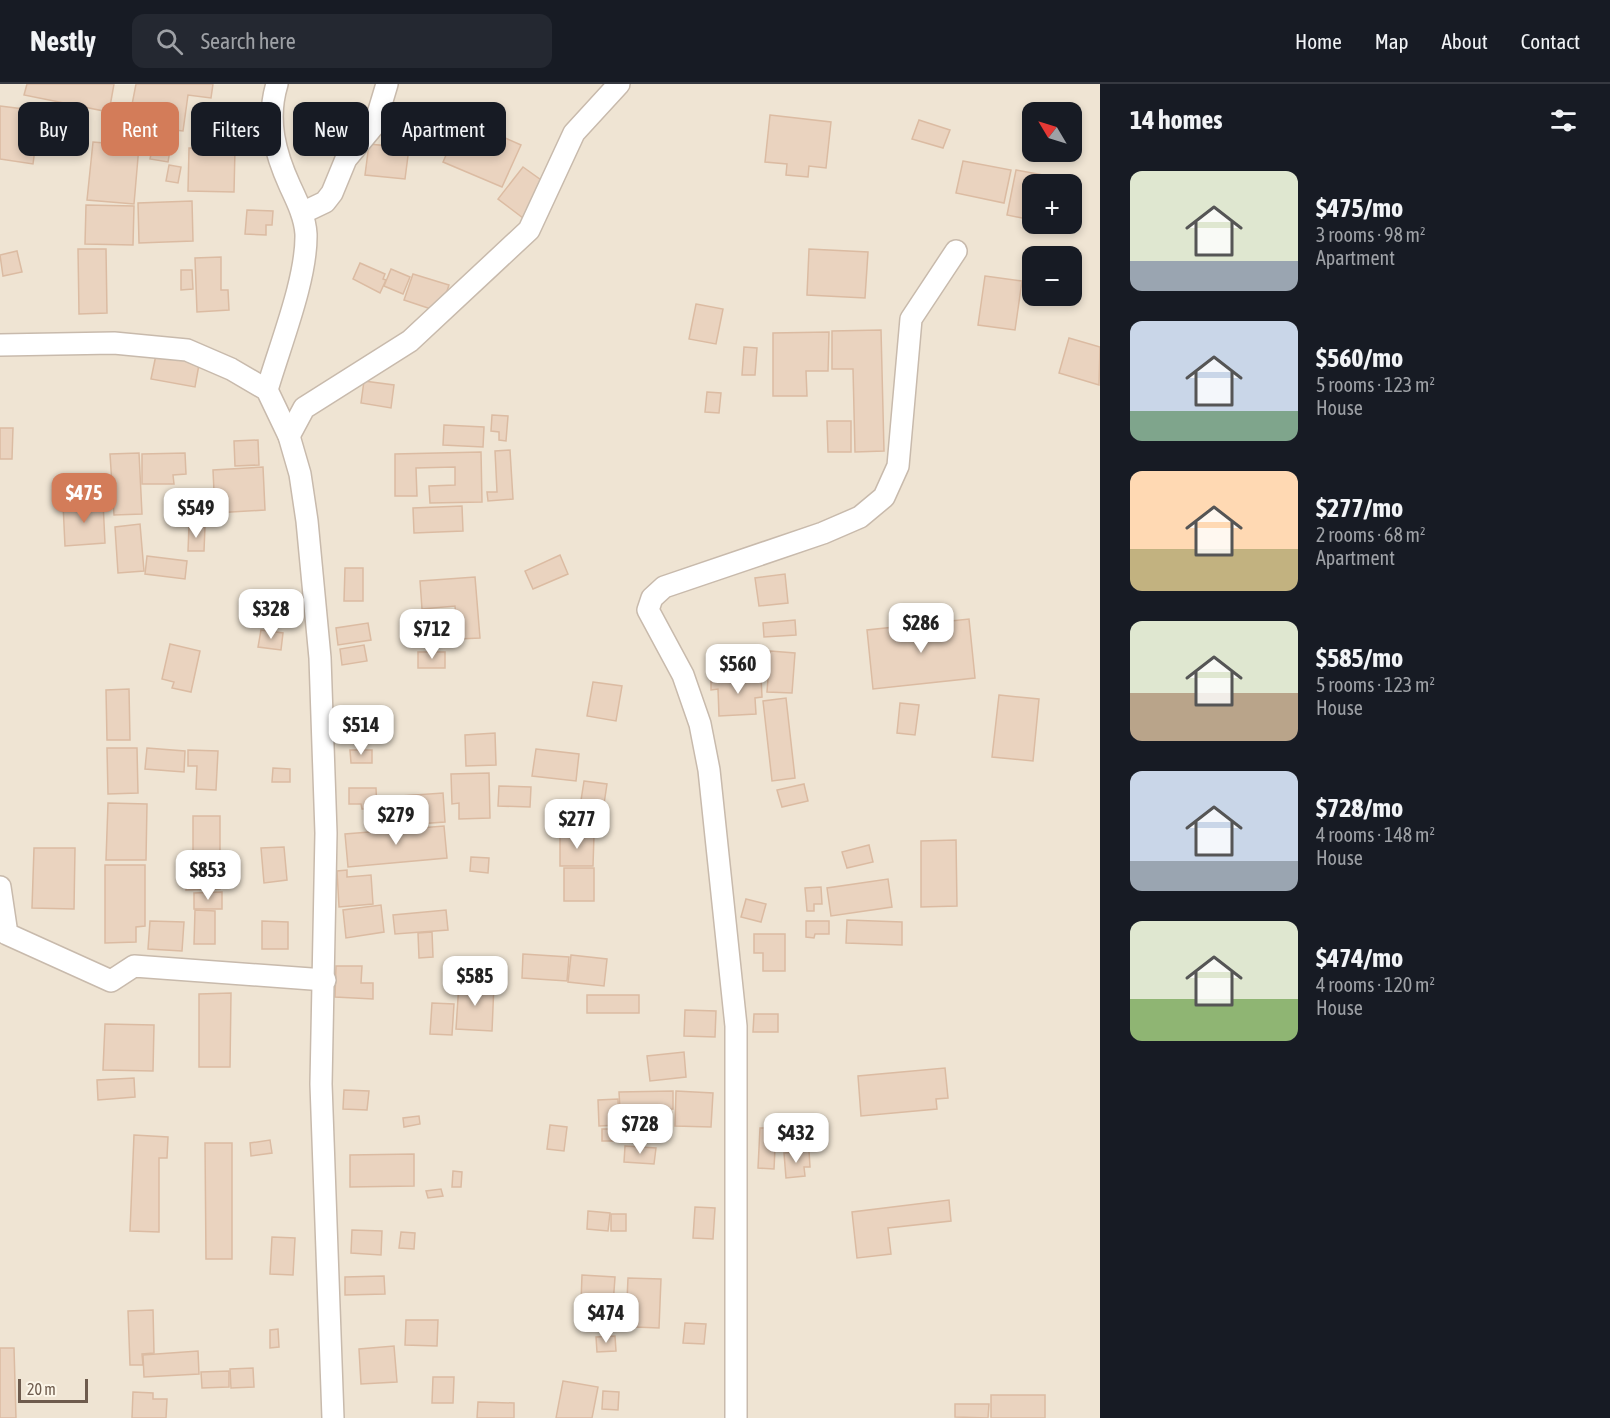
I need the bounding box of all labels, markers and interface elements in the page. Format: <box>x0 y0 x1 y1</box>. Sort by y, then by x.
search box <box>132 14 552 68</box>
text: Nestly <box>30 25 96 57</box>
icon: search <box>153 25 186 58</box>
text: Search here <box>201 28 296 54</box>
text: Home <box>1295 29 1342 53</box>
text: Map <box>1375 29 1409 53</box>
text: About <box>1442 29 1488 53</box>
text: Contact <box>1521 29 1580 53</box>
chip: Buy <box>18 102 89 156</box>
chip: Rent <box>101 102 179 156</box>
chip: Filters <box>191 102 281 156</box>
chip: New <box>293 102 369 156</box>
chip: Apartment <box>381 102 506 156</box>
north arrow <box>1022 102 1082 162</box>
map controls <box>1022 102 1082 306</box>
icon: filters <box>1547 104 1580 137</box>
text: 14 homes <box>1130 105 1223 135</box>
button: + <box>1022 174 1082 234</box>
text: $475/mo <box>1316 193 1403 223</box>
icon: home <box>1178 195 1250 267</box>
text: 3 rooms · 98 m² <box>1316 223 1426 246</box>
button: − <box>1022 246 1082 306</box>
text: Apartment <box>1316 246 1395 269</box>
text: $560/mo <box>1316 343 1403 373</box>
icon: home <box>1178 345 1250 417</box>
text: 5 rooms · 123 m² <box>1316 373 1435 396</box>
text: House <box>1316 396 1363 419</box>
pin: $475 <box>48 473 120 524</box>
text: $475 <box>66 481 102 504</box>
pin: $549 <box>160 488 232 539</box>
text: $277/mo <box>1316 493 1403 523</box>
icon: home <box>1178 495 1250 567</box>
text: $549 <box>178 496 214 519</box>
text: 2 rooms · 68 m² <box>1316 523 1426 546</box>
text: Apartment <box>1316 546 1395 569</box>
pin: $328 <box>235 589 307 640</box>
text: $328 <box>253 597 289 620</box>
pin: $286 <box>885 603 957 654</box>
pin: $712 <box>396 609 468 660</box>
text: $286 <box>903 611 939 634</box>
text: $712 <box>414 617 450 640</box>
text: $585/mo <box>1316 643 1403 673</box>
pin: $560 <box>702 644 774 695</box>
icon: home <box>1178 645 1250 717</box>
text: $560 <box>720 652 756 675</box>
text: 5 rooms · 123 m² <box>1316 673 1435 696</box>
text: House <box>1316 696 1363 719</box>
pin: $514 <box>325 705 397 756</box>
text: $514 <box>343 713 379 736</box>
text: $728/mo <box>1316 793 1403 823</box>
pin: $279 <box>360 795 432 846</box>
icon: home <box>1178 795 1250 867</box>
pin: $277 <box>541 799 613 850</box>
text: $279 <box>378 803 414 826</box>
text: $277 <box>559 807 595 830</box>
text: 4 rooms · 148 m² <box>1316 823 1435 846</box>
text: House <box>1316 846 1363 869</box>
pin: $853 <box>172 850 244 901</box>
text: $853 <box>190 858 226 881</box>
text: $474/mo <box>1316 943 1403 973</box>
icon: home <box>1178 945 1250 1017</box>
pin: $585 <box>439 956 511 1007</box>
text: $585 <box>457 964 493 987</box>
text: 4 rooms · 120 m² <box>1316 973 1435 996</box>
text: House <box>1316 996 1363 1019</box>
pin: $728 <box>604 1104 676 1155</box>
text: $728 <box>622 1112 658 1135</box>
pin: $432 <box>760 1113 832 1164</box>
text: $432 <box>778 1121 814 1144</box>
pin: $474 <box>570 1293 642 1344</box>
text: $474 <box>588 1301 624 1324</box>
scale bar <box>18 1376 88 1404</box>
text: 20 m <box>27 1380 56 1398</box>

